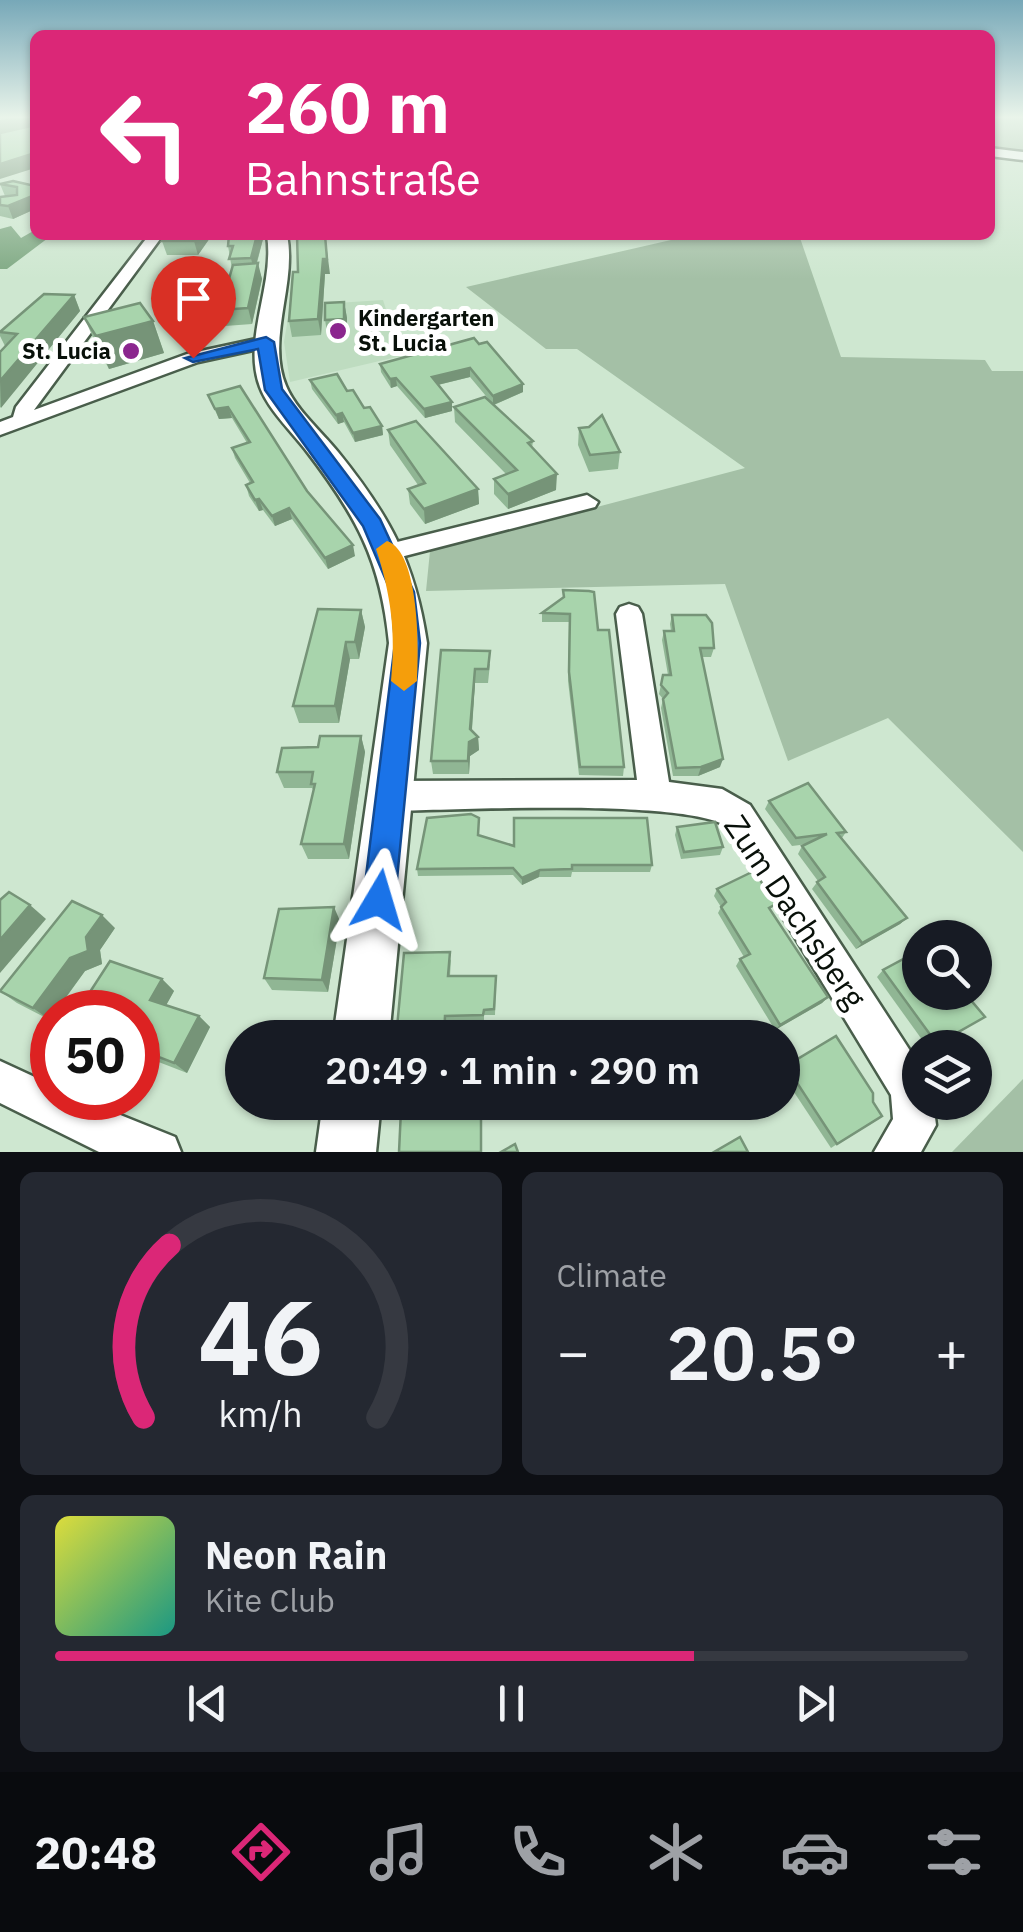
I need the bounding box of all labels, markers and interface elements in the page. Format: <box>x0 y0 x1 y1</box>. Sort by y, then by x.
text: 260 m <box>245 61 450 152</box>
icon: left <box>80 70 210 200</box>
text: Bahnstraße <box>245 149 481 207</box>
pin <box>151 256 236 359</box>
icon: arrive <box>166 271 221 326</box>
place label: Kindergarten St. Lucia <box>358 303 494 357</box>
marker: Kindergarten St. Lucia <box>327 320 349 342</box>
place label: St. Lucia <box>22 336 111 365</box>
marker: St. Lucia <box>120 340 142 362</box>
street label: Zum Dachsberg <box>716 807 876 1016</box>
position arrow <box>327 848 431 952</box>
map controls <box>902 920 992 1120</box>
button: search <box>902 920 992 1010</box>
speed limit sign: 50 <box>30 990 160 1120</box>
button: layers <box>902 1030 992 1120</box>
text: 20:49 · 1 min · 290 m <box>325 1045 700 1094</box>
text: Climate <box>557 1254 667 1296</box>
text: 46 <box>198 1268 323 1404</box>
text: 20.5° <box>666 1303 859 1401</box>
text: − <box>557 1316 590 1387</box>
text: + <box>935 1316 968 1387</box>
text: km/h <box>219 1390 303 1437</box>
text: Neon Rain <box>205 1530 387 1579</box>
text: Kite Club <box>205 1579 335 1621</box>
icon: previous <box>180 1676 235 1731</box>
icon: pause <box>484 1676 539 1731</box>
icon: next <box>788 1676 843 1731</box>
icon: directions <box>226 1817 296 1887</box>
icon: music <box>364 1817 434 1887</box>
icon: phone <box>503 1817 573 1887</box>
icon: climate <box>641 1817 711 1887</box>
icon: car <box>780 1817 850 1887</box>
icon: filters <box>919 1817 989 1887</box>
text: 20:48 <box>34 1823 157 1881</box>

